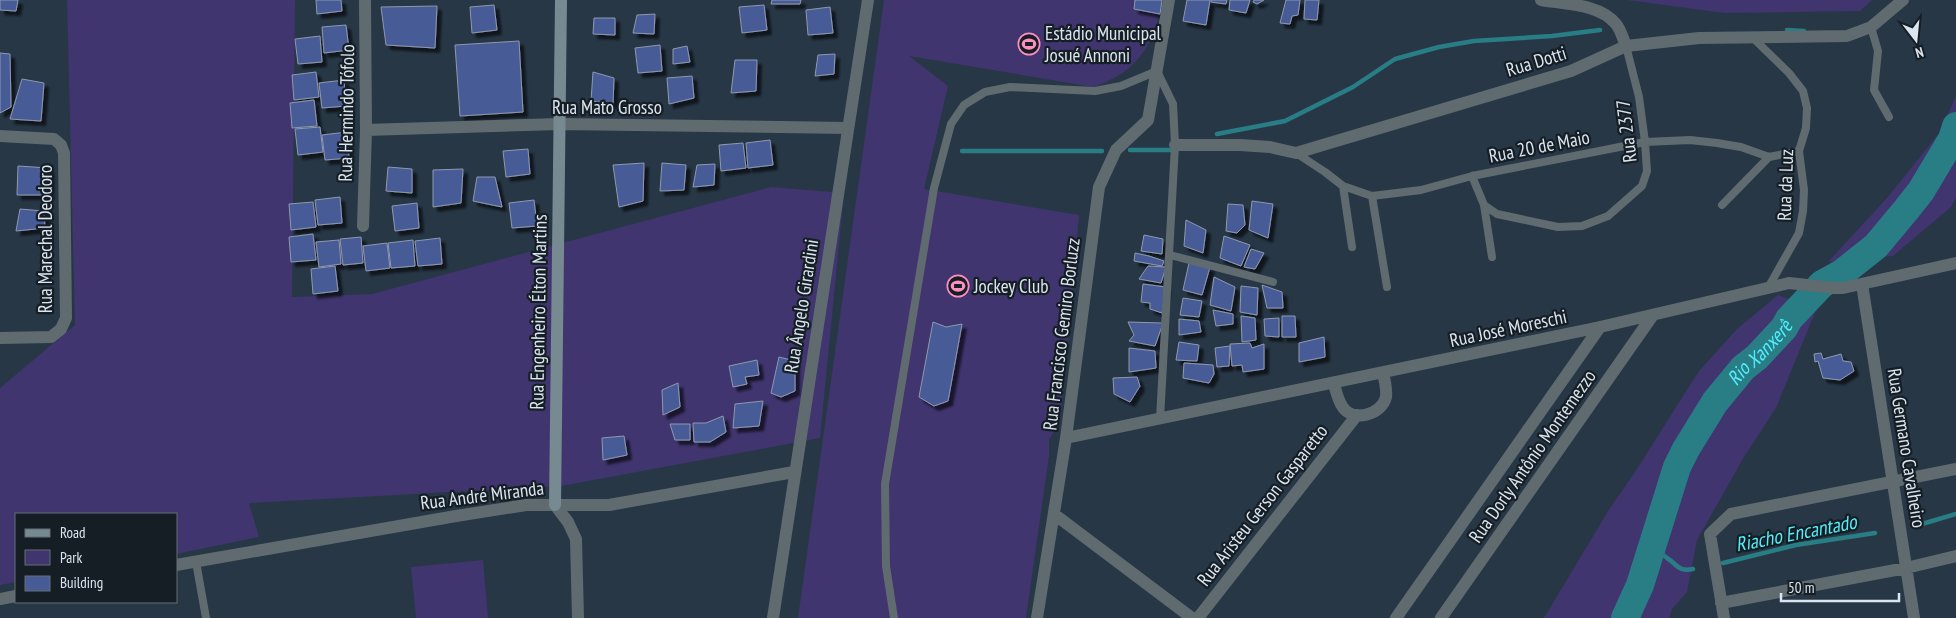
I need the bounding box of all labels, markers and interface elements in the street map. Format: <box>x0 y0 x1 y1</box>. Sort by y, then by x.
north arrow <box>1891 15 1941 65</box>
place label: Estádio Municipal Josué Annoni <box>1044 21 1162 67</box>
sports icon: Estádio Municipal Josué Annoni <box>1017 32 1041 56</box>
street label: Rua Dotti <box>1503 40 1569 82</box>
text: N <box>1913 43 1926 62</box>
street label: Rua Hermindo Tófolo <box>333 44 359 182</box>
street label: Rua Mato Grosso <box>552 95 662 119</box>
street label: Rua 2377 <box>1610 98 1642 164</box>
street label: Rua 20 de Maio <box>1487 124 1591 168</box>
street label: Rua da Luz <box>1772 149 1798 221</box>
street label: Rua Marechal Deodoro <box>33 165 57 313</box>
street label: Rua Engenheiro Élton Martins <box>524 214 552 410</box>
street label: Rua Francisco Gemiro Borluzz <box>1037 236 1085 432</box>
street label: Rua Ângelo Girardini <box>779 238 823 374</box>
sports icon: Jockey Club <box>946 274 970 298</box>
place label: Jockey Club <box>973 274 1049 298</box>
street label: Rua José Moreschi <box>1447 304 1569 352</box>
water label: Rio Xanxerê <box>1721 314 1799 391</box>
street label: Rua Dorly Antônio Montemezzo <box>1463 365 1601 547</box>
street label: Rua Germano Cavalheiro <box>1883 367 1931 529</box>
street label: Rua Aristeu Gerson Gasparetto <box>1191 419 1333 591</box>
street label: Rua André Miranda <box>419 476 545 514</box>
water label: Riacho Encantado <box>1733 508 1860 557</box>
legend <box>15 513 178 603</box>
text: Road <box>60 523 86 542</box>
text: Park <box>60 548 82 567</box>
scale bar <box>1781 570 1898 602</box>
text: Building <box>60 573 103 592</box>
text: 50 m <box>1788 578 1814 597</box>

